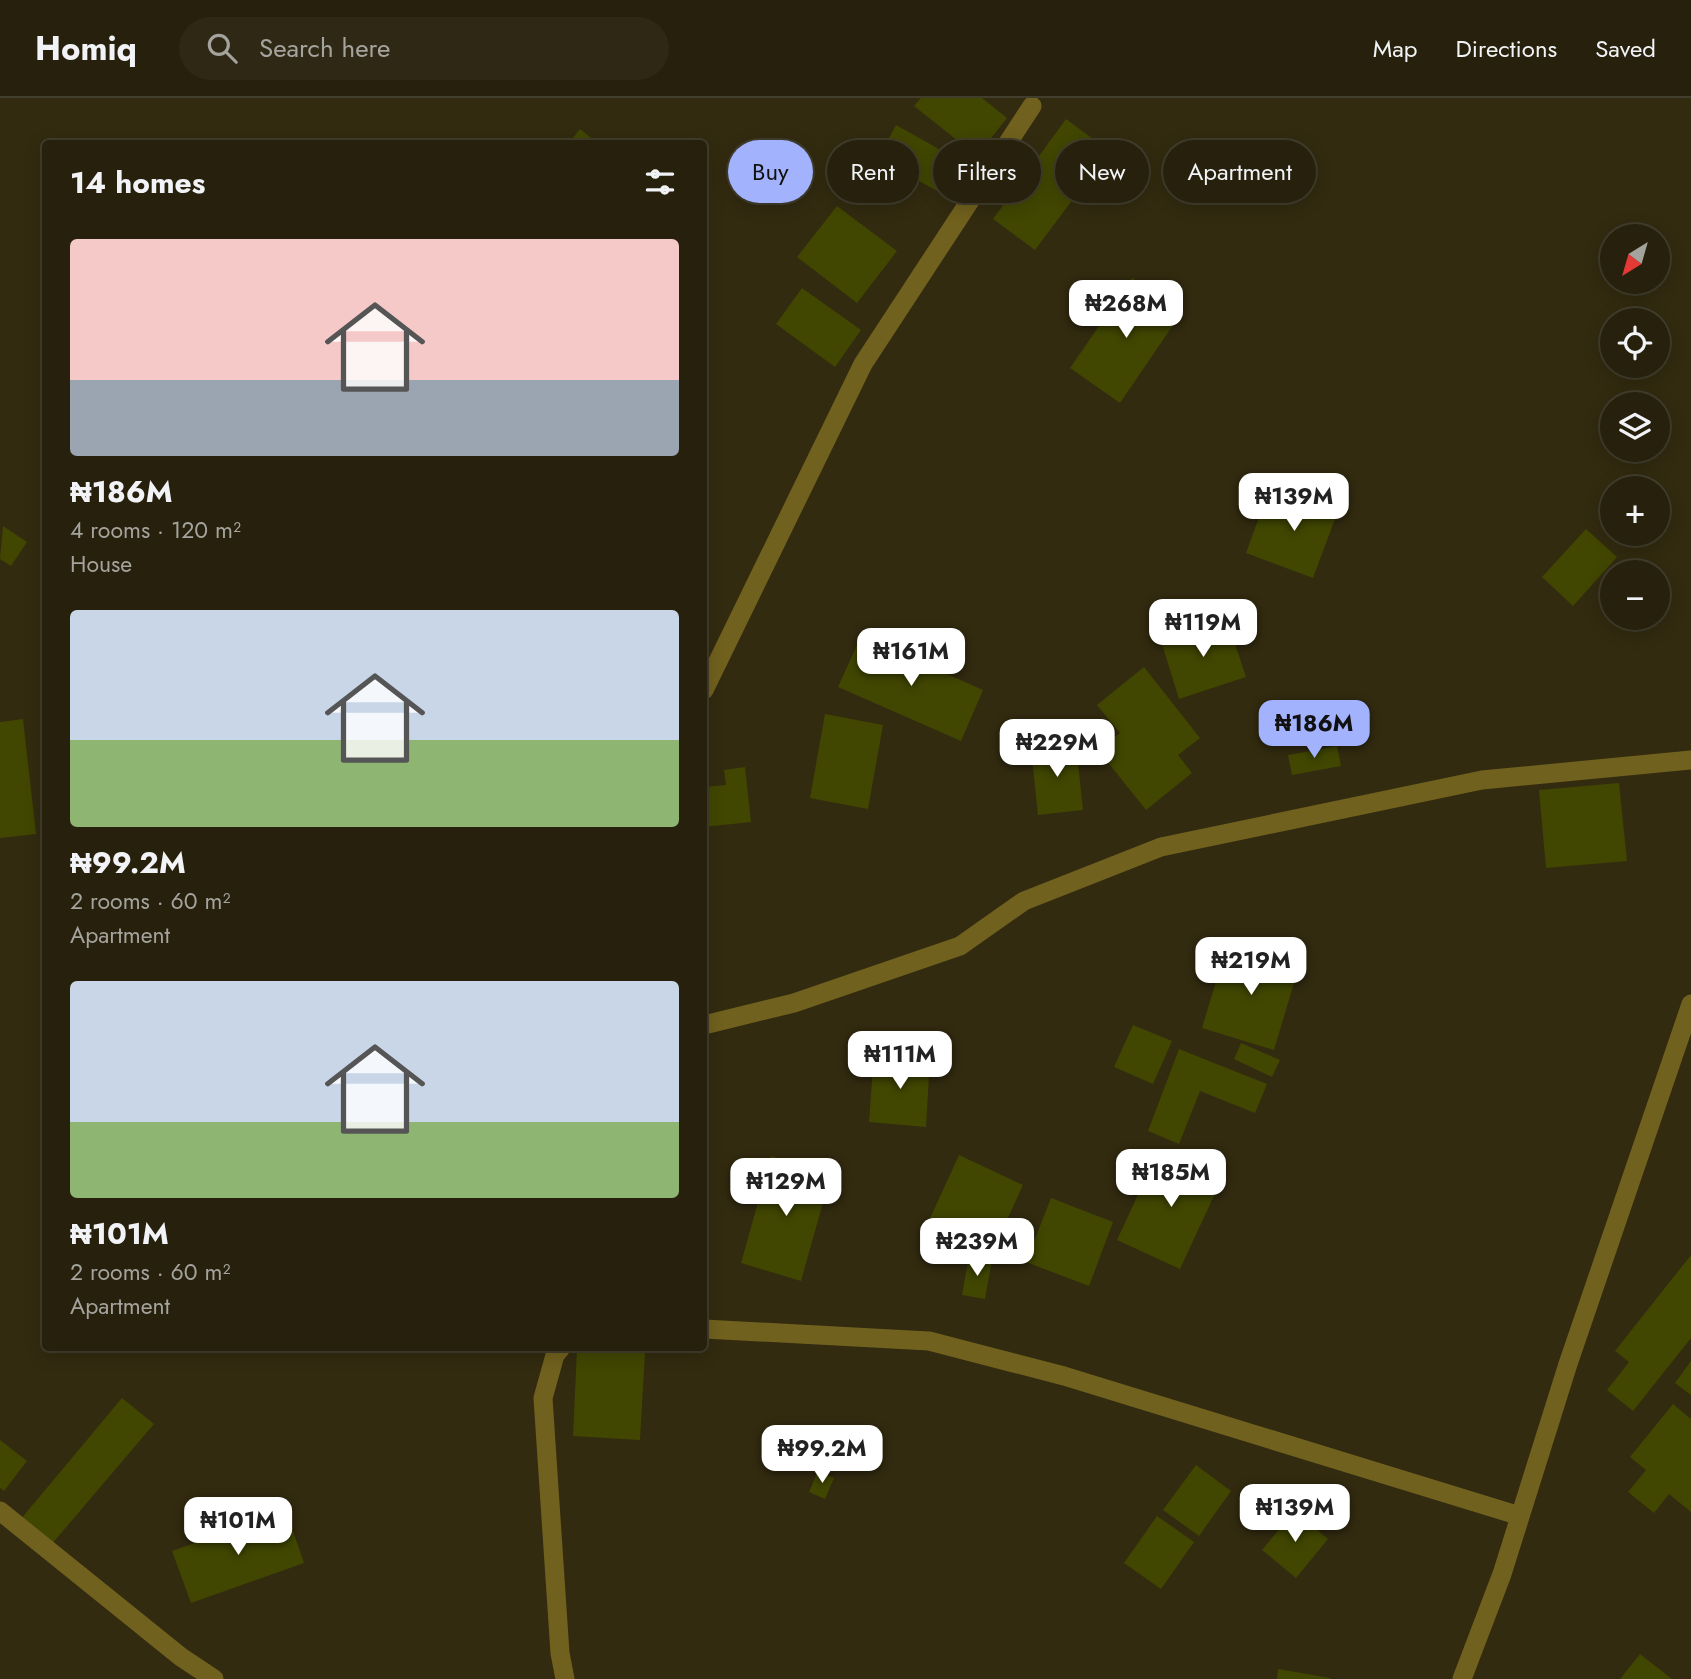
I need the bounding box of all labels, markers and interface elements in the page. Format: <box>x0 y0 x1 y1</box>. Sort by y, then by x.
search box <box>179 17 669 80</box>
text: Homiq <box>35 25 137 72</box>
icon: search <box>203 29 241 67</box>
text: Search here <box>259 29 390 67</box>
text: Map <box>1373 31 1418 66</box>
text: Directions <box>1456 31 1557 66</box>
text: Saved <box>1595 31 1656 66</box>
chip: Buy <box>728 140 813 203</box>
chip: Rent <box>827 140 919 203</box>
chip: Filters <box>933 140 1041 203</box>
chip: New <box>1055 140 1149 203</box>
chip: Apartment <box>1163 140 1316 203</box>
text: 14 homes <box>70 161 205 204</box>
icon: filters <box>641 163 679 201</box>
north arrow <box>1600 224 1670 294</box>
map controls <box>1600 224 1670 630</box>
pin: ₦268M <box>1077 280 1175 340</box>
icon: home <box>312 284 438 410</box>
text: ₦268M <box>1085 286 1167 320</box>
button: locate <box>1600 308 1670 378</box>
button: layers <box>1600 392 1670 462</box>
text: ₦186M <box>70 470 173 513</box>
pin: ₦139M <box>1245 474 1343 533</box>
button: + <box>1600 476 1670 546</box>
text: ₦139M <box>1255 479 1333 513</box>
text: 4 rooms · 120 m² <box>70 513 241 547</box>
text: House <box>70 547 132 581</box>
button: − <box>1600 560 1670 630</box>
pin: ₦119M <box>1154 600 1252 659</box>
text: ₦119M <box>1165 605 1241 639</box>
pin: ₦161M <box>862 628 960 688</box>
text: ₦161M <box>873 634 949 668</box>
icon: home <box>312 655 438 781</box>
pin: ₦186M <box>1265 700 1363 760</box>
text: ₦186M <box>1275 706 1353 740</box>
pin: ₦229M <box>1008 720 1106 779</box>
text: ₦229M <box>1016 725 1098 759</box>
text: ₦99.2M <box>70 841 186 884</box>
text: 2 rooms · 60 m² <box>70 884 230 918</box>
text: Apartment <box>70 918 170 952</box>
pin: ₦219M <box>1202 937 1300 997</box>
text: ₦219M <box>1211 943 1291 977</box>
icon: home <box>312 1026 438 1152</box>
pin: ₦111M <box>851 1032 949 1091</box>
text: ₦111M <box>864 1037 936 1071</box>
pin: ₦185M <box>1122 1150 1220 1209</box>
text: ₦185M <box>1132 1155 1210 1189</box>
pin: ₦129M <box>737 1158 835 1218</box>
text: ₦129M <box>746 1164 826 1198</box>
text: ₦101M <box>70 1212 169 1255</box>
pin: ₦239M <box>928 1218 1026 1278</box>
text: ₦239M <box>936 1224 1018 1258</box>
text: 2 rooms · 60 m² <box>70 1255 230 1289</box>
text: Apartment <box>70 1289 170 1323</box>
pin: ₦99.2M <box>765 1426 879 1485</box>
text: ₦99.2M <box>778 1431 866 1465</box>
pin: ₦139M <box>1246 1484 1344 1544</box>
text: ₦139M <box>1256 1490 1334 1524</box>
pin: ₦101M <box>189 1498 287 1557</box>
text: ₦101M <box>200 1503 276 1537</box>

